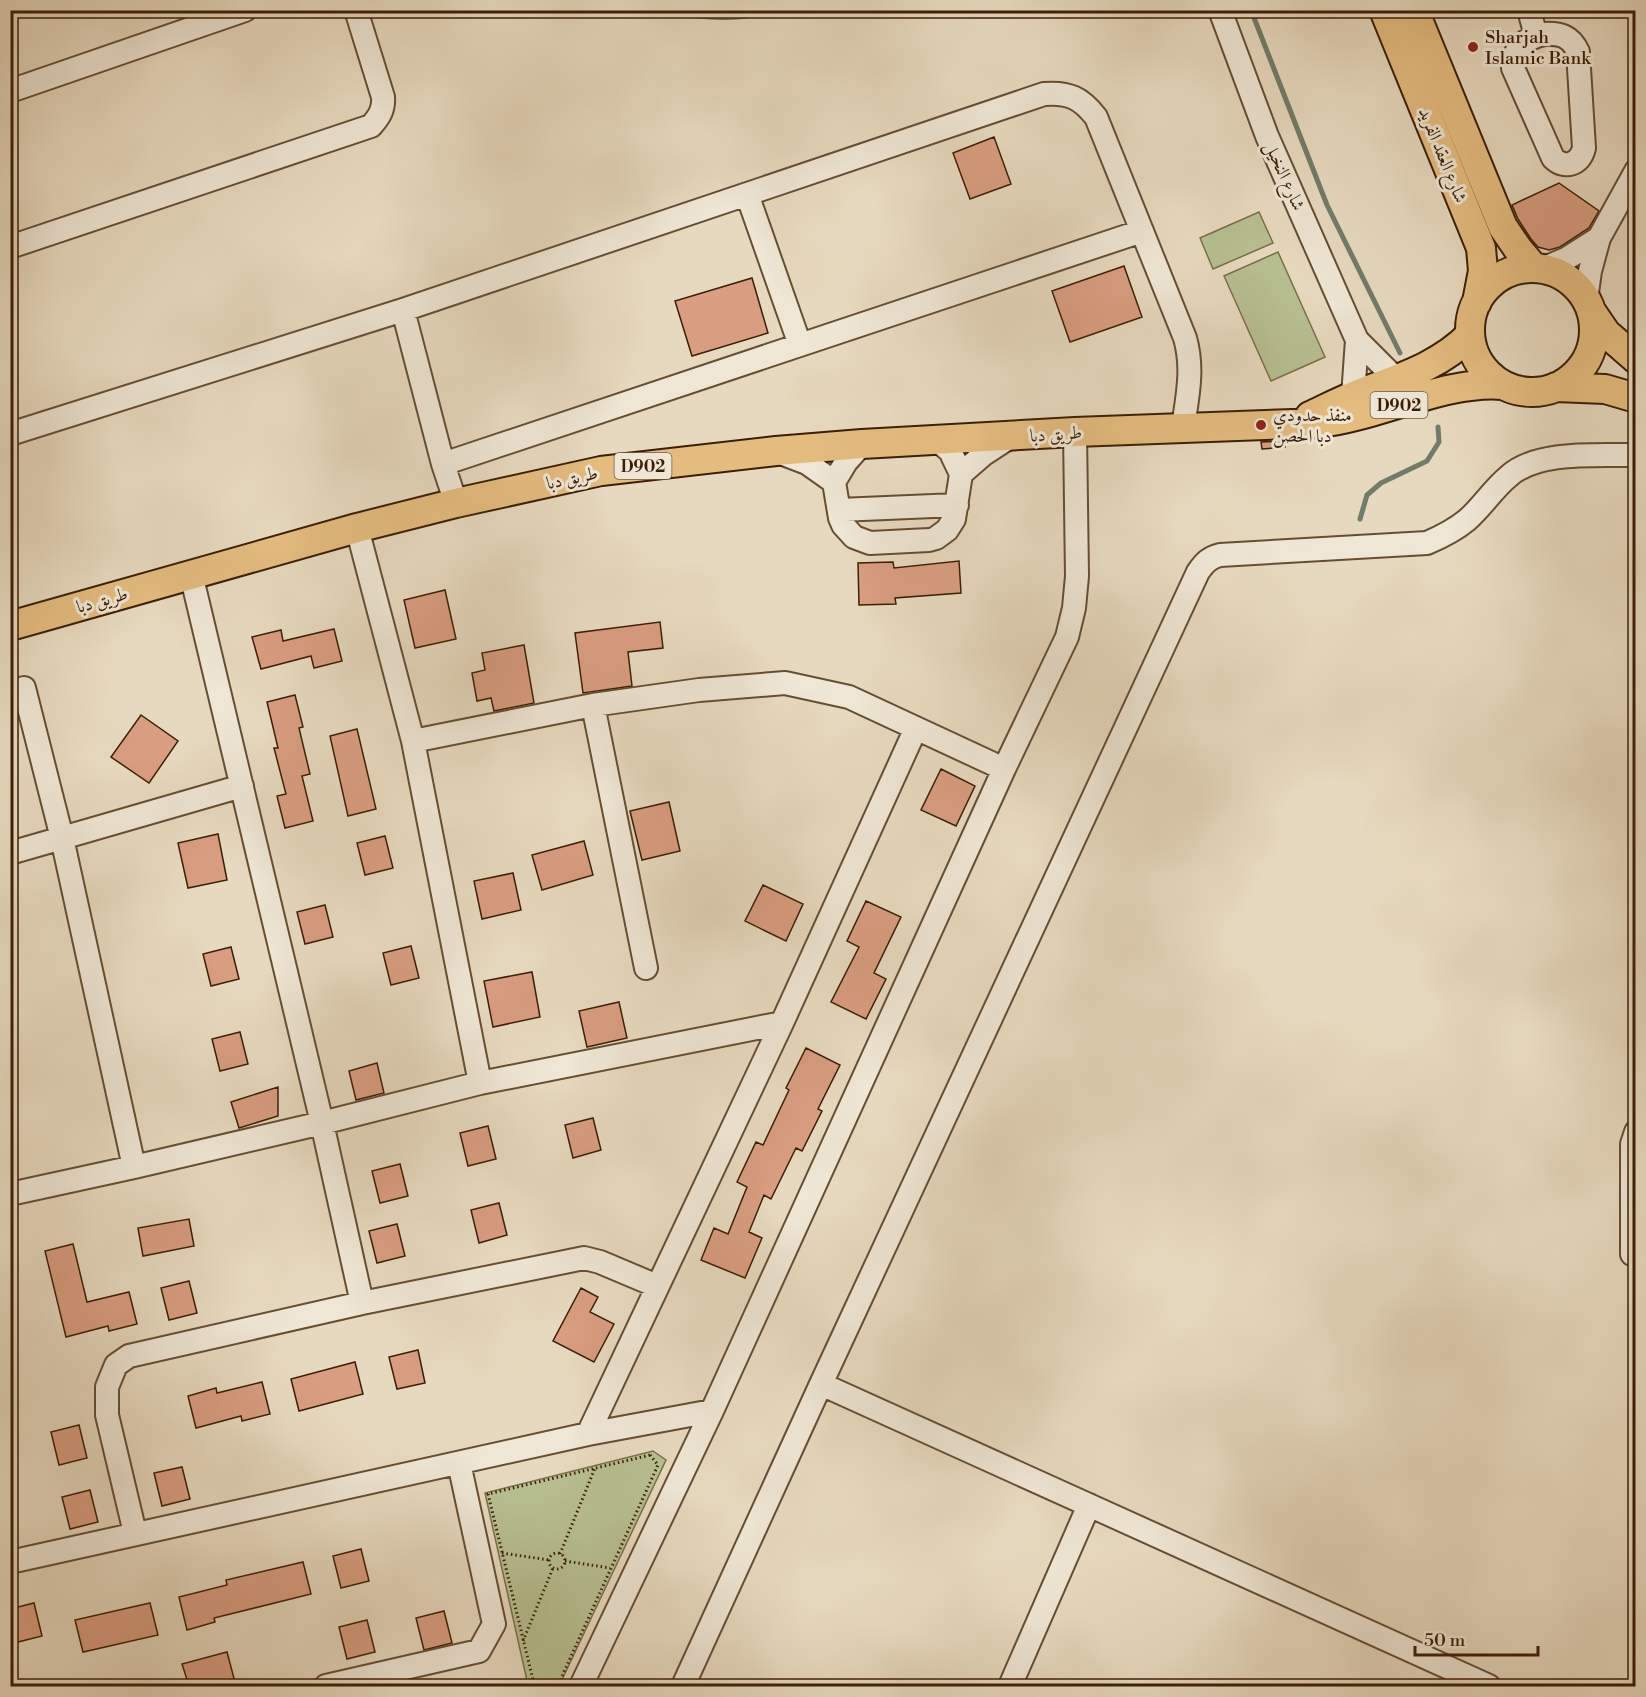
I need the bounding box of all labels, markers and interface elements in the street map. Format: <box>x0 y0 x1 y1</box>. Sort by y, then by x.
place label: Sharjah Islamic Bank <box>1485 26 1592 70</box>
marker: Sharjah Islamic Bank <box>1466 40 1480 54</box>
street label: شارع العقد الفريد <box>1410 104 1472 207</box>
street label: شارع النخيل <box>1256 138 1310 216</box>
road number: D902 <box>1370 392 1428 418</box>
place label: منفذ حدودي دبا الحصن <box>1273 404 1352 448</box>
marker: منفذ حدودي دبا الحصن <box>1254 418 1268 432</box>
street label: طريق دبا <box>1029 421 1083 448</box>
road number: D902 <box>614 453 672 479</box>
street label: طريق دبا <box>544 462 600 495</box>
street label: طريق دبا <box>74 582 130 619</box>
scale bar <box>1415 1619 1538 1657</box>
text: 50 m <box>1424 1629 1466 1652</box>

